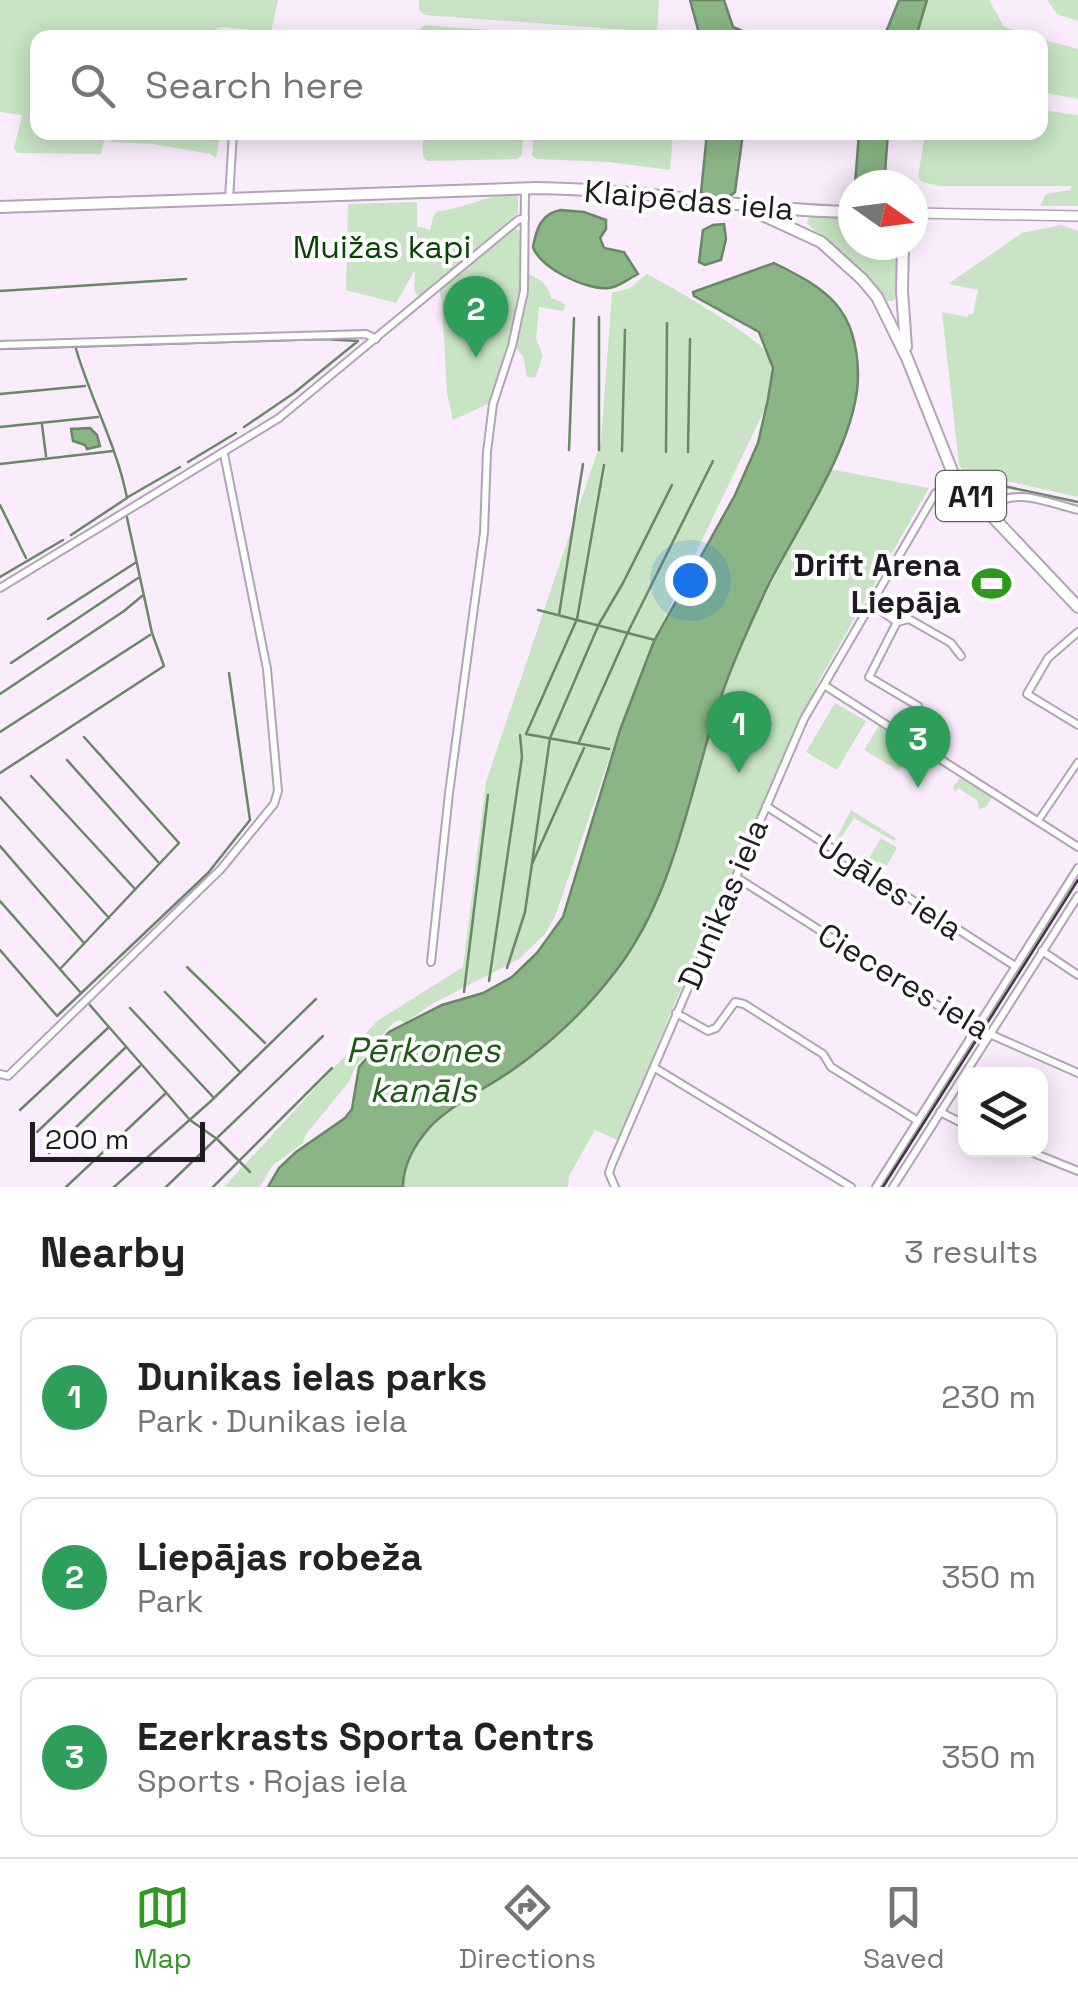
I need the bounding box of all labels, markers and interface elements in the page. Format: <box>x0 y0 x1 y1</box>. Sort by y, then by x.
search box <box>30 30 1048 140</box>
icon: search <box>65 58 120 113</box>
text: Search here <box>145 61 364 109</box>
north arrow <box>838 170 928 260</box>
street label: Klaipēdas iela <box>583 171 795 229</box>
park label: Muižas kapi <box>293 227 471 267</box>
pin: 2 <box>444 276 508 358</box>
road number: A11 <box>936 471 1006 521</box>
place label: Drift Arena Liepāja <box>793 545 961 622</box>
your location <box>665 555 716 606</box>
sports icon: Drift Arena Liepāja <box>970 562 1012 604</box>
pin: 1 <box>706 690 772 773</box>
pin: 3 <box>886 706 950 788</box>
street label: Dunikas iela <box>669 813 777 995</box>
street label: Ugāles iela <box>810 825 970 949</box>
street label: Cieceres iela <box>811 914 997 1048</box>
water label: Pērkones kanāls <box>346 1028 502 1112</box>
map controls <box>958 1067 1048 1157</box>
button: layers <box>958 1067 1048 1157</box>
scale bar <box>30 1117 205 1162</box>
text: 200 m <box>45 1121 129 1157</box>
text: Nearby <box>40 1226 186 1279</box>
text: 3 results <box>904 1232 1038 1272</box>
text: Dunikas ielas parks <box>137 1353 487 1401</box>
text: 1 <box>67 1377 82 1417</box>
text: 230 m <box>941 1377 1036 1417</box>
text: Park · Dunikas iela <box>137 1401 407 1441</box>
text: Liepājas robeža <box>137 1533 423 1581</box>
text: 2 <box>65 1557 84 1597</box>
text: 350 m <box>941 1557 1036 1597</box>
text: Park <box>137 1581 204 1621</box>
text: Ezerkrasts Sporta Centrs <box>137 1713 594 1761</box>
text: 3 <box>65 1737 84 1777</box>
text: 350 m <box>941 1737 1036 1777</box>
text: Sports · Rojas iela <box>137 1761 407 1801</box>
tab: Map <box>133 1880 192 1976</box>
tab: Directions <box>459 1880 596 1976</box>
tab: Saved <box>863 1880 945 1976</box>

